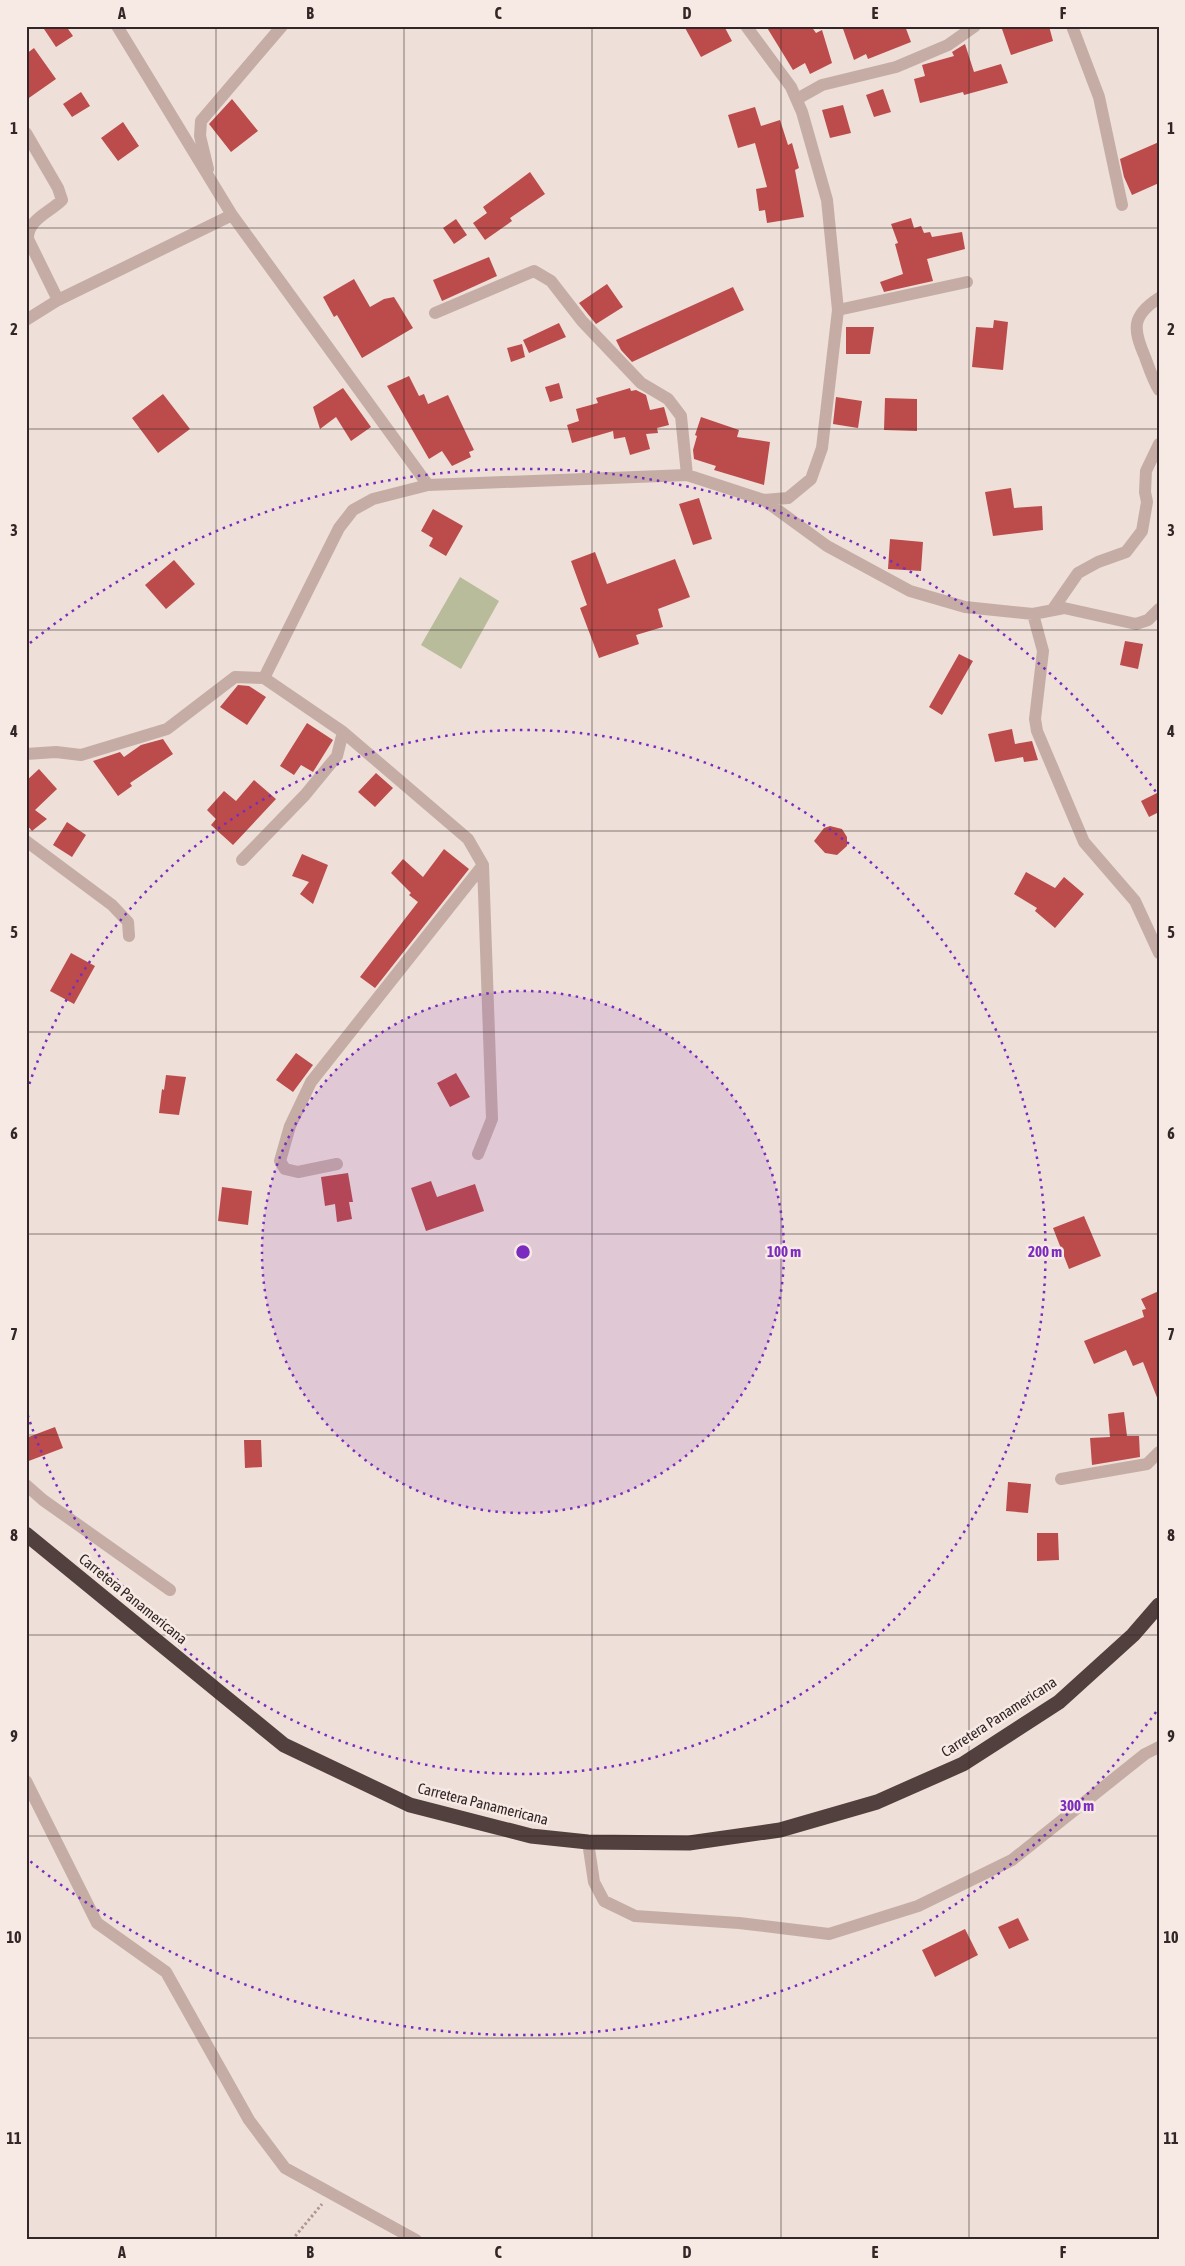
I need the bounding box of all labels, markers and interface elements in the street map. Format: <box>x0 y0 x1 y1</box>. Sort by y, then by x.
text: A <box>117 4 126 22</box>
text: B <box>306 4 314 22</box>
text: C <box>494 4 502 22</box>
text: D <box>683 4 692 22</box>
text: E <box>872 4 879 22</box>
text: F <box>1060 4 1067 22</box>
text: 1 <box>10 119 18 137</box>
text: 1 <box>1167 119 1175 137</box>
text: 2 <box>10 320 18 338</box>
text: 2 <box>1167 320 1175 338</box>
text: 3 <box>10 521 18 539</box>
text: 3 <box>1167 521 1175 539</box>
text: 4 <box>9 722 18 740</box>
text: 4 <box>1166 722 1175 740</box>
text: 5 <box>10 923 18 941</box>
text: 5 <box>1167 923 1175 941</box>
text: 6 <box>10 1124 18 1142</box>
text: 6 <box>1167 1124 1175 1142</box>
centre of rings <box>514 1243 532 1261</box>
text: 100 m <box>767 1243 801 1260</box>
text: 200 m <box>1028 1243 1062 1260</box>
text: 7 <box>10 1325 18 1343</box>
text: 7 <box>1167 1325 1175 1343</box>
text: 8 <box>10 1526 18 1544</box>
text: 8 <box>1167 1526 1175 1544</box>
street label: Carretera Panamericana <box>76 1550 191 1647</box>
street label: Carretera Panamericana <box>938 1673 1060 1760</box>
text: 9 <box>10 1727 18 1745</box>
text: 9 <box>1167 1727 1175 1745</box>
street label: Carretera Panamericana <box>416 1779 550 1828</box>
text: 300 m <box>1060 1797 1094 1814</box>
text: 10 <box>6 1928 22 1946</box>
text: 10 <box>1163 1928 1179 1946</box>
text: 11 <box>6 2129 22 2147</box>
text: 11 <box>1163 2129 1179 2147</box>
text: A <box>117 2243 126 2261</box>
text: B <box>306 2243 314 2261</box>
text: C <box>494 2243 502 2261</box>
text: D <box>683 2243 692 2261</box>
text: E <box>872 2243 879 2261</box>
text: F <box>1060 2243 1067 2261</box>

